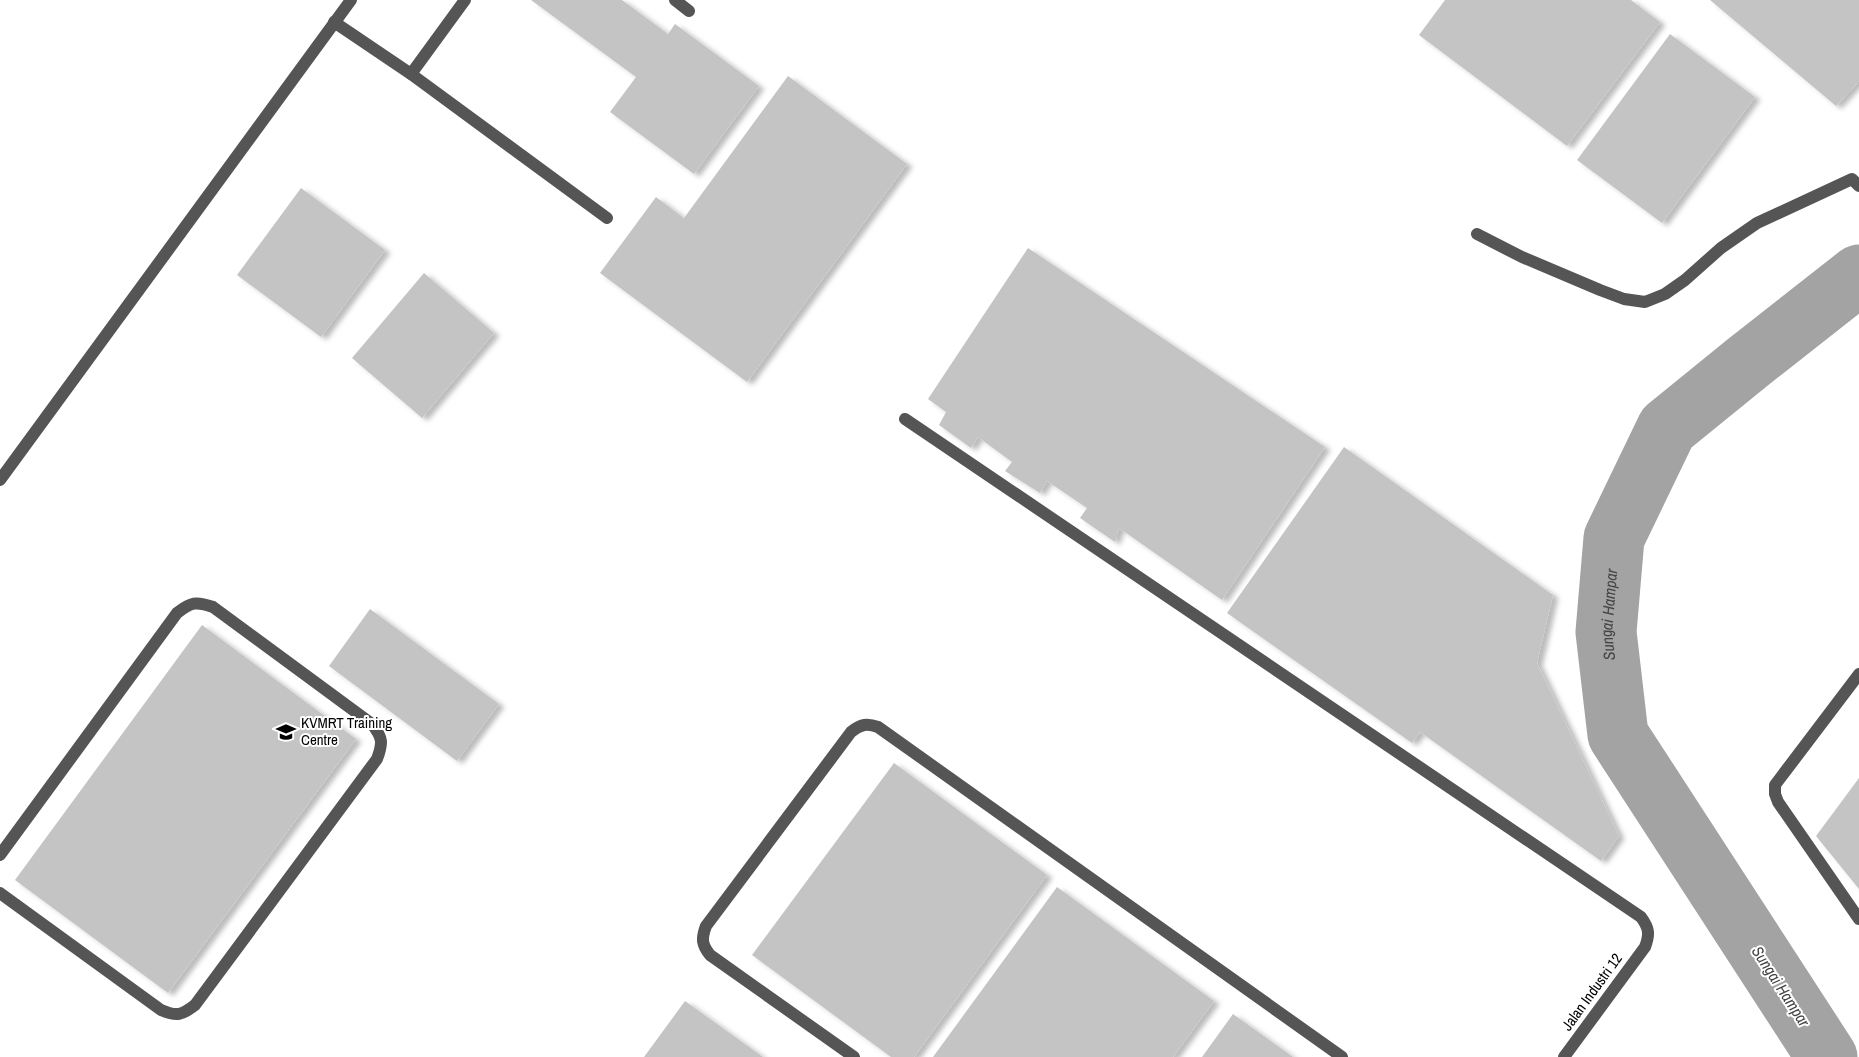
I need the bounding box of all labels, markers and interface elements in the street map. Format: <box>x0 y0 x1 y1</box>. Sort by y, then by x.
water label: Sungai Hampar <box>1595 567 1622 662</box>
place label: KVMRT Training Centre <box>301 712 392 750</box>
school or university icon: KVMRT Training Centre <box>275 721 297 743</box>
water label: Sungai Hampar <box>1747 941 1816 1031</box>
street label: Jalan Industri 12 <box>1556 949 1627 1035</box>

